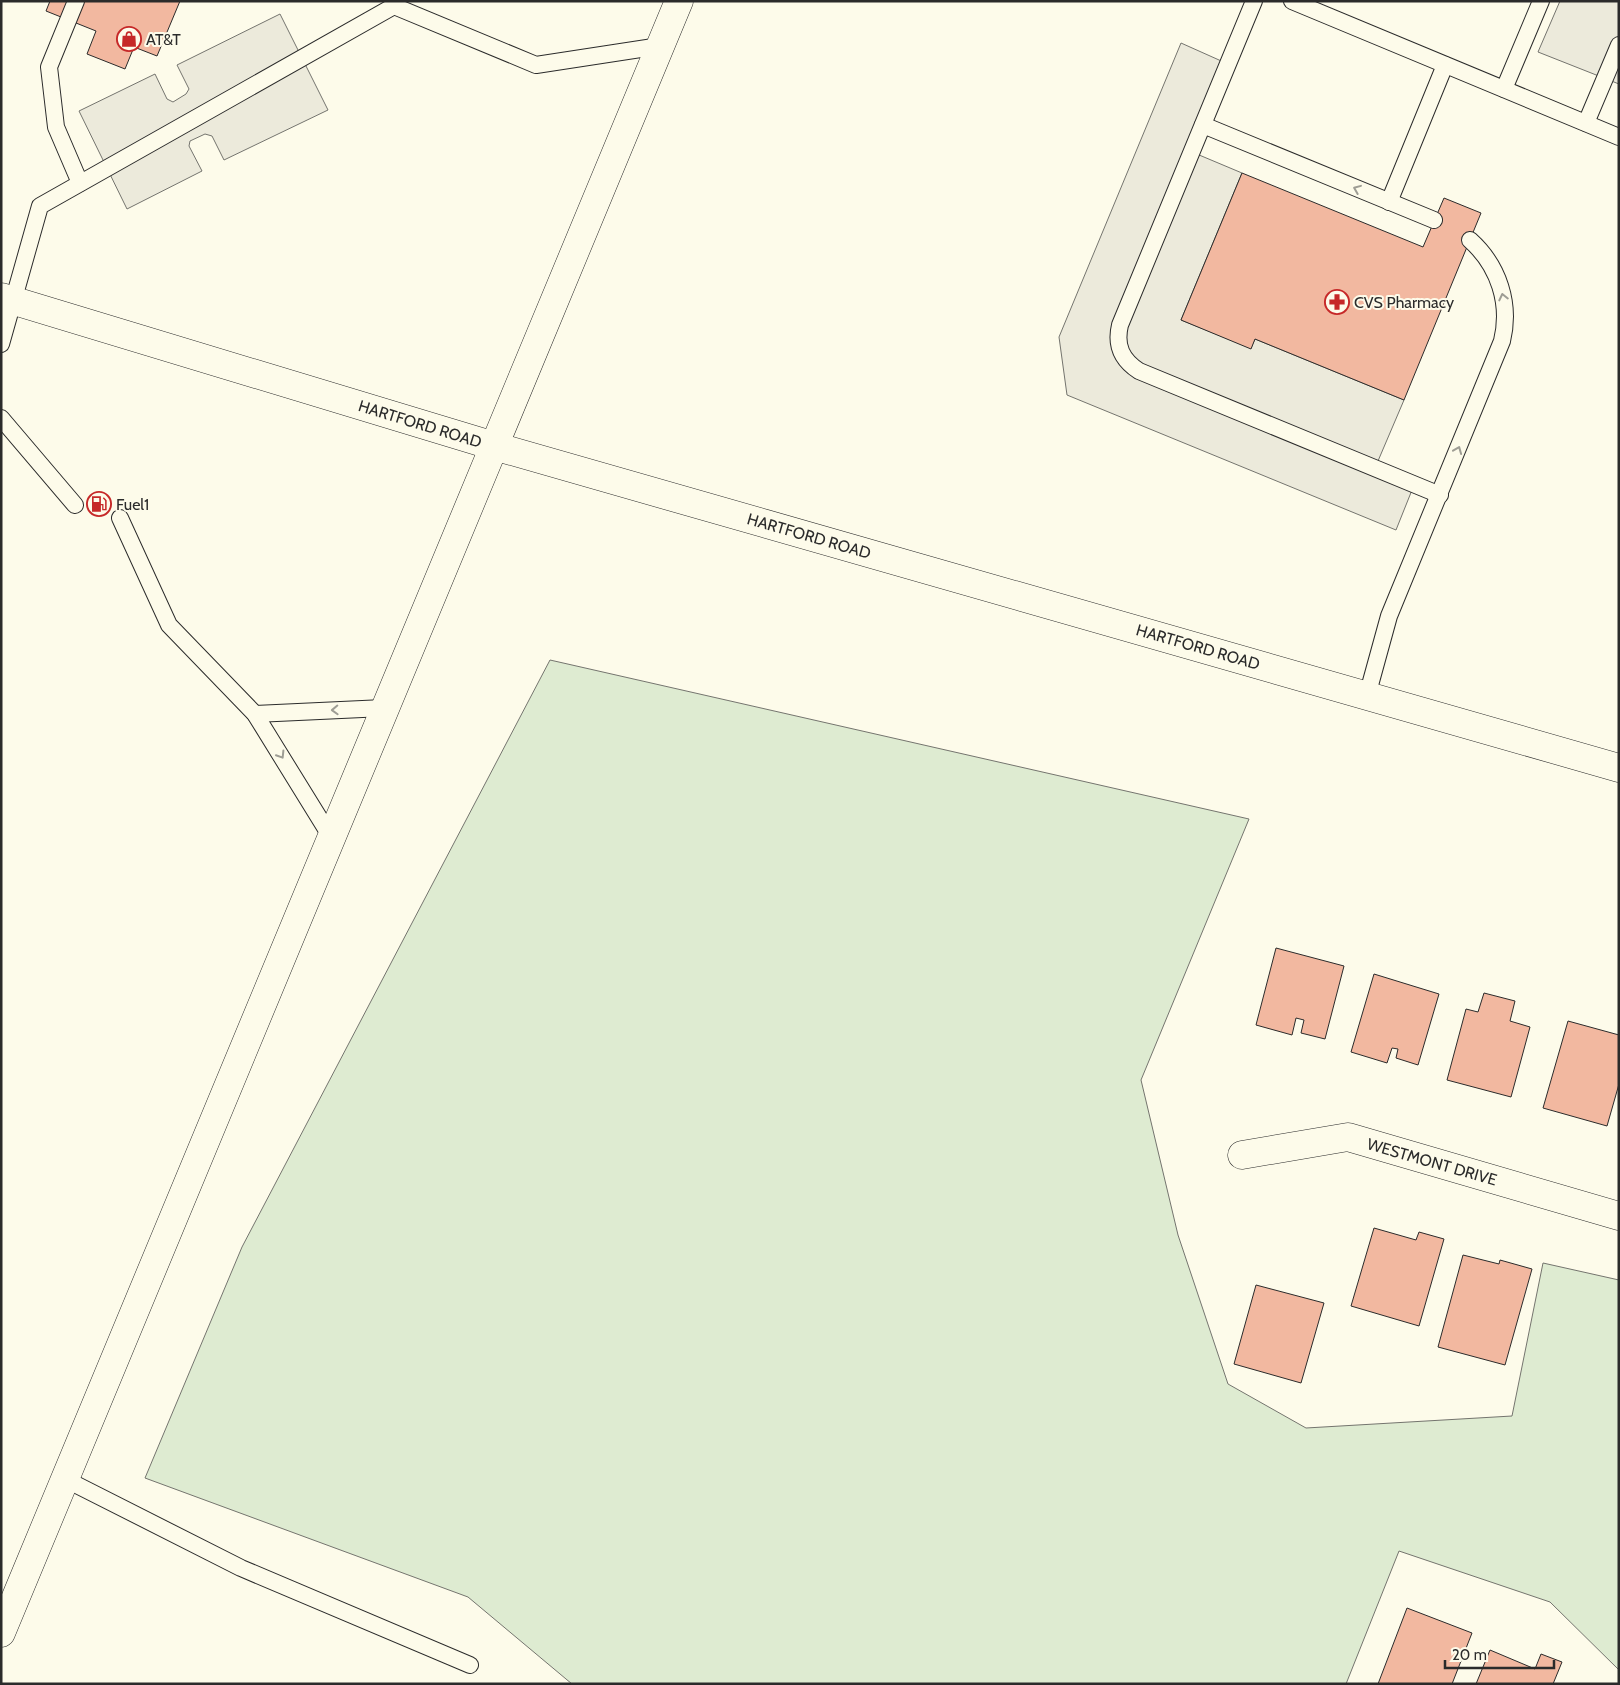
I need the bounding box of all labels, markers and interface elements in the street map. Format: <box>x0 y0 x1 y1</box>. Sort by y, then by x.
shop icon: AT&T <box>116 26 142 52</box>
place label: AT&T <box>146 30 181 49</box>
one-way arrow <box>1353 184 1362 195</box>
pharmacy icon: CVS Pharmacy <box>1324 289 1350 315</box>
one-way arrow <box>1498 292 1509 301</box>
place label: CVS Pharmacy <box>1354 293 1454 312</box>
street label: HARTFORD ROAD <box>356 396 484 452</box>
one-way arrow <box>1452 446 1463 455</box>
fuel station icon: Fuel1 <box>86 491 112 517</box>
place label: Fuel1 <box>116 495 149 514</box>
street label: HARTFORD ROAD <box>745 509 873 563</box>
street label: HARTFORD ROAD <box>1134 620 1262 674</box>
one-way arrow <box>331 705 339 716</box>
one-way arrow <box>274 750 284 759</box>
street label: WESTMONT DRIVE <box>1365 1134 1499 1190</box>
scale bar <box>1445 1638 1554 1670</box>
text: 20 m <box>1452 1646 1487 1664</box>

